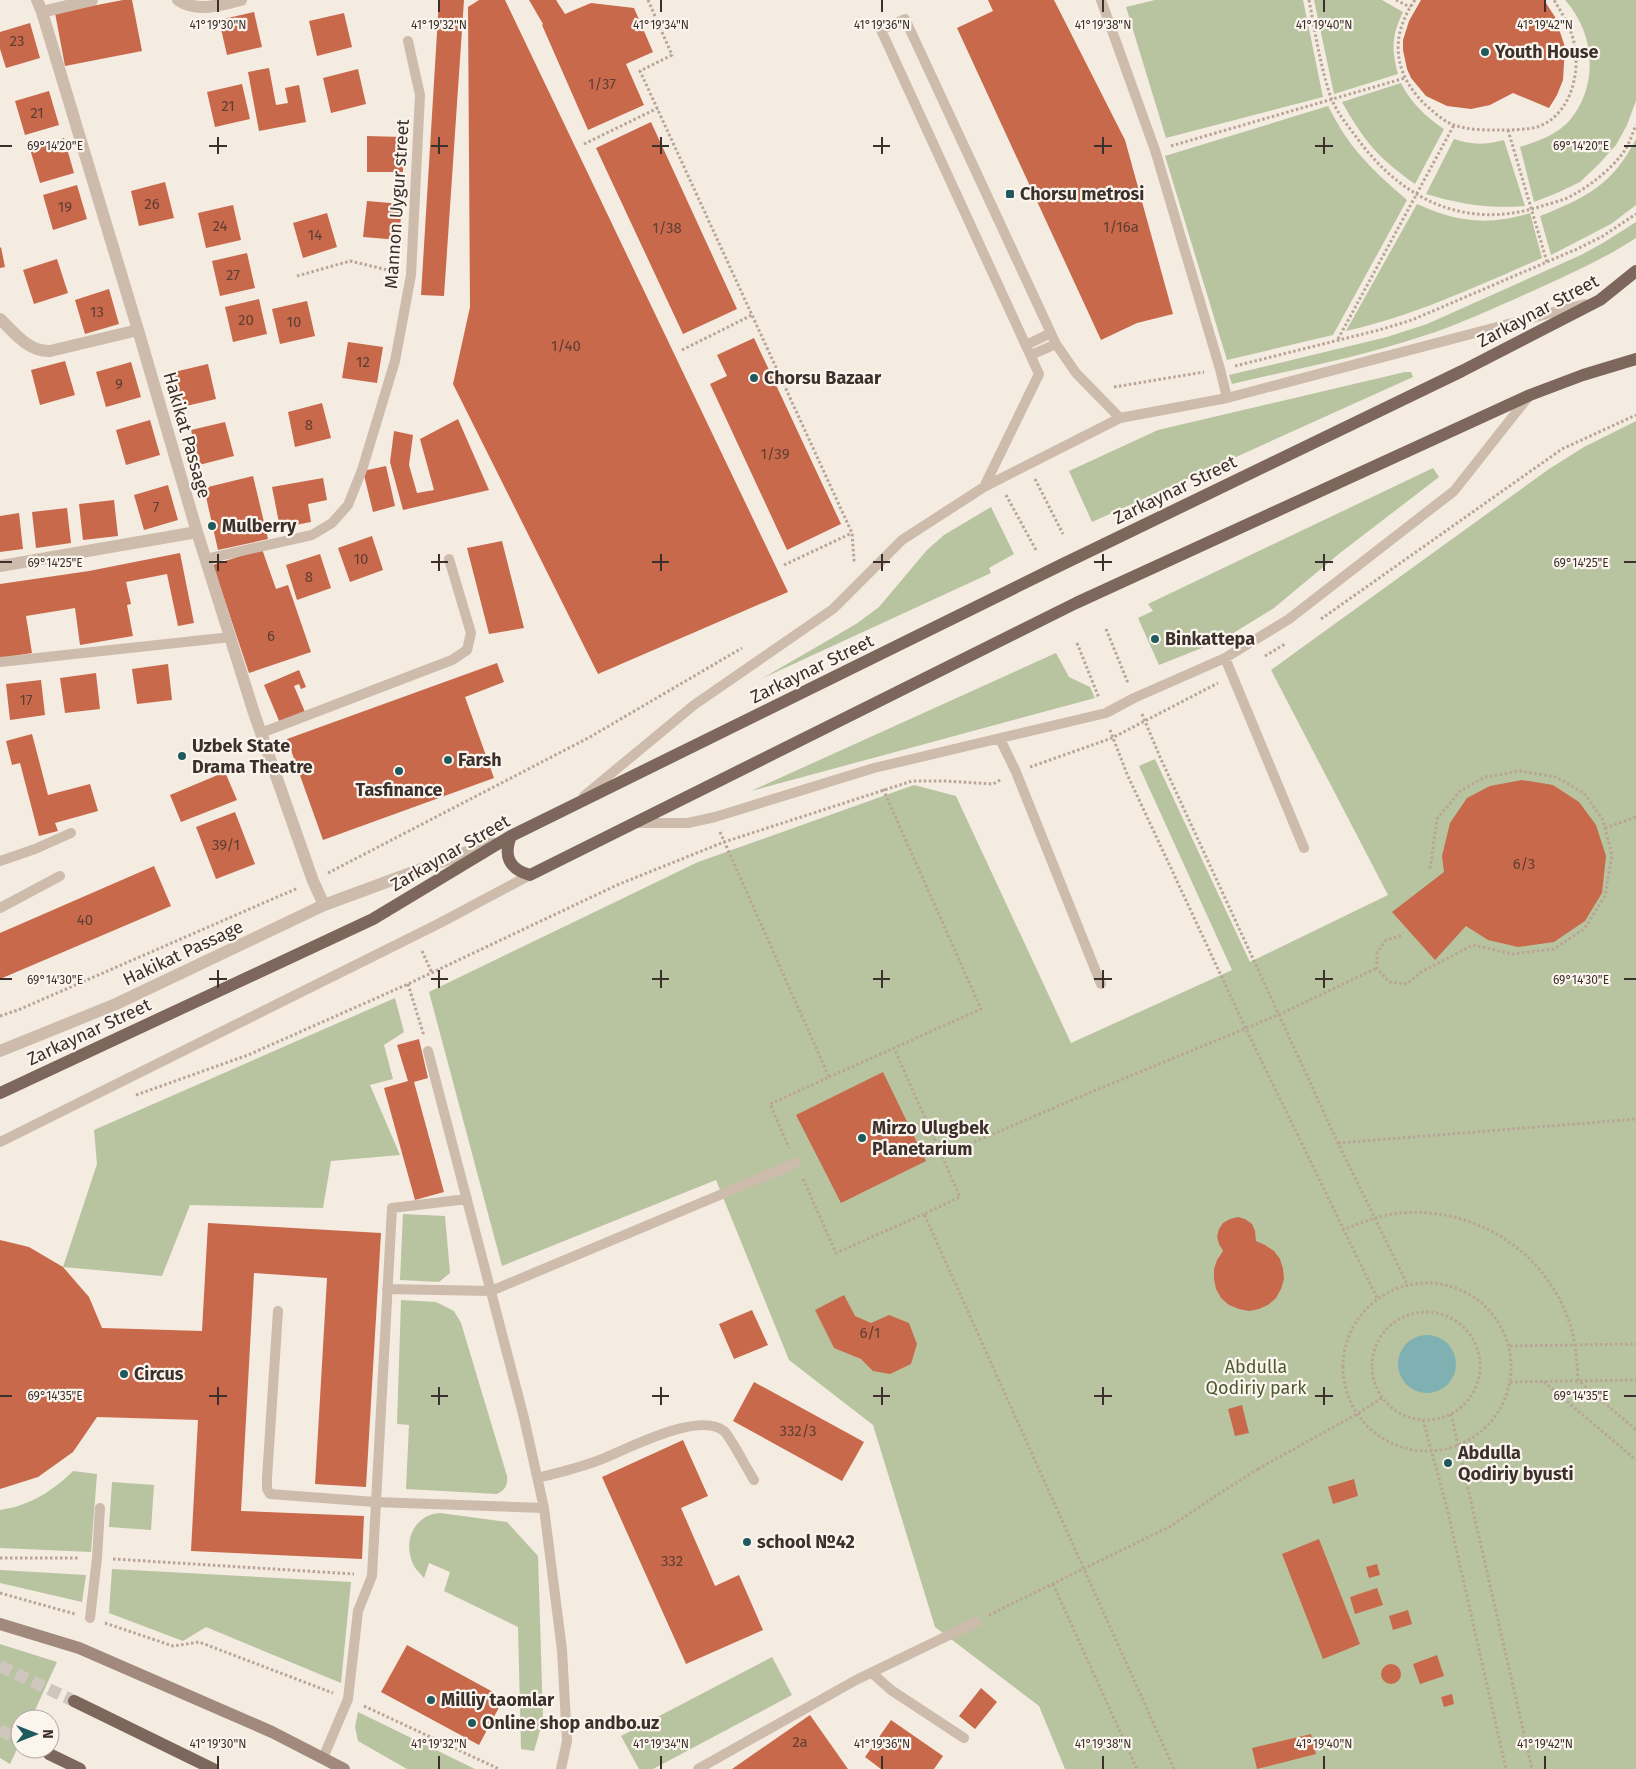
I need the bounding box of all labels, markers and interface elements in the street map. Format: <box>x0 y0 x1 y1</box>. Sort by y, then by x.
text: 41°19'30"N <box>190 18 246 32</box>
text: 41°19'32"N <box>411 18 467 32</box>
text: 41°19'34"N <box>633 18 689 32</box>
text: 41°19'36"N <box>854 18 910 32</box>
text: 41°19'38"N <box>1075 18 1131 32</box>
text: 41°19'40"N <box>1296 18 1352 32</box>
text: 41°19'42"N <box>1517 18 1573 32</box>
house number: 23 <box>10 32 24 50</box>
place label: Youth House <box>1494 41 1598 63</box>
marker: Youth House <box>1479 46 1491 58</box>
house number: 1/37 <box>588 75 616 93</box>
house number: 21 <box>221 97 235 115</box>
house number: 21 <box>30 104 44 122</box>
street label: Mannon Uygur street <box>380 118 414 290</box>
text: 69°14'20"E <box>27 139 83 153</box>
text: 69°14'20"E <box>1553 139 1609 153</box>
place label: Chorsu metrosi <box>1020 183 1144 205</box>
marker: Chorsu metrosi <box>1004 188 1016 200</box>
house number: 26 <box>144 195 160 213</box>
house number: 19 <box>58 198 72 216</box>
house number: 24 <box>212 217 228 235</box>
house number: 1/16а <box>1103 218 1139 236</box>
house number: 1/38 <box>652 219 682 237</box>
house number: 14 <box>308 226 322 244</box>
house number: 27 <box>226 266 240 284</box>
street label: Zarkaynar Street <box>1474 270 1603 352</box>
house number: 13 <box>90 303 104 321</box>
house number: 20 <box>238 311 254 329</box>
house number: 10 <box>287 313 301 331</box>
house number: 1/40 <box>551 337 581 355</box>
house number: 12 <box>356 353 370 371</box>
place label: Chorsu Bazaar <box>764 367 882 389</box>
street label: Hakikat Passage <box>158 369 216 501</box>
marker: Chorsu Bazaar <box>748 372 760 384</box>
house number: 9 <box>115 375 123 393</box>
house number: 8 <box>305 416 313 434</box>
house number: 1/39 <box>760 445 790 463</box>
street label: Zarkaynar Street <box>1110 451 1241 529</box>
house number: 7 <box>153 498 160 516</box>
place label: Mulberry <box>222 515 297 537</box>
marker: Mulberry <box>206 520 218 532</box>
house number: 10 <box>354 550 368 568</box>
text: 69°14'25"E <box>27 556 83 570</box>
text: 69°14'25"E <box>1553 556 1609 570</box>
house number: 8 <box>305 568 313 586</box>
house number: 6 <box>267 627 275 645</box>
place label: Binkattepa <box>1165 628 1255 650</box>
street label: Zarkaynar Street <box>747 630 878 708</box>
marker: Binkattepa <box>1149 633 1161 645</box>
house number: 17 <box>19 691 33 709</box>
place label: Uzbek State Drama Theatre <box>192 735 313 778</box>
place label: Farsh <box>458 749 502 771</box>
marker: Uzbek State Drama Theatre <box>176 750 188 762</box>
marker: Farsh <box>442 754 454 766</box>
marker: Tasfinance <box>393 765 405 777</box>
place label: Tasfinance <box>356 779 442 801</box>
street label: Zarkaynar Street <box>386 810 514 896</box>
house number: 39/1 <box>212 836 240 854</box>
house number: 6/3 <box>1513 855 1535 873</box>
house number: 40 <box>77 911 93 929</box>
street label: Hakikat Passage <box>119 915 247 991</box>
text: 69°14'30"E <box>27 973 83 987</box>
text: 69°14'30"E <box>1553 973 1609 987</box>
street label: Zarkaynar Street <box>24 993 155 1070</box>
place label: Mirzo Ulugbek Planetarium <box>872 1117 990 1160</box>
marker: Mirzo Ulugbek Planetarium <box>856 1132 868 1144</box>
house number: 6/1 <box>859 1324 881 1342</box>
park label: Abdulla Qodiriy park <box>1206 1356 1307 1399</box>
place label: Circus <box>134 1363 184 1385</box>
marker: Circus <box>118 1368 130 1380</box>
text: 69°14'35"E <box>27 1389 83 1403</box>
text: 69°14'35"E <box>1553 1389 1609 1403</box>
house number: 332/3 <box>779 1422 817 1440</box>
place label: Abdulla Qodiriy byusti <box>1457 1442 1574 1485</box>
marker: Abdulla Qodiriy byusti <box>1442 1457 1454 1469</box>
place label: school №42 <box>757 1531 855 1553</box>
marker: school №42 <box>741 1536 753 1548</box>
house number: 332 <box>661 1552 683 1570</box>
place label: Milliy taomlar <box>441 1689 555 1711</box>
marker: Milliy taomlar <box>425 1694 437 1706</box>
north arrow <box>10 1709 60 1759</box>
place label: Online shop andbo.uz <box>482 1712 659 1734</box>
marker: Online shop andbo.uz <box>466 1717 478 1729</box>
text: N <box>39 1729 56 1739</box>
house number: 2a <box>792 1733 808 1751</box>
text: 41°19'30"N <box>190 1737 246 1751</box>
text: 41°19'32"N <box>411 1737 467 1751</box>
text: 41°19'34"N <box>633 1737 689 1751</box>
text: 41°19'36"N <box>854 1737 910 1751</box>
text: 41°19'38"N <box>1075 1737 1131 1751</box>
text: 41°19'40"N <box>1296 1737 1352 1751</box>
text: 41°19'42"N <box>1517 1737 1573 1751</box>

